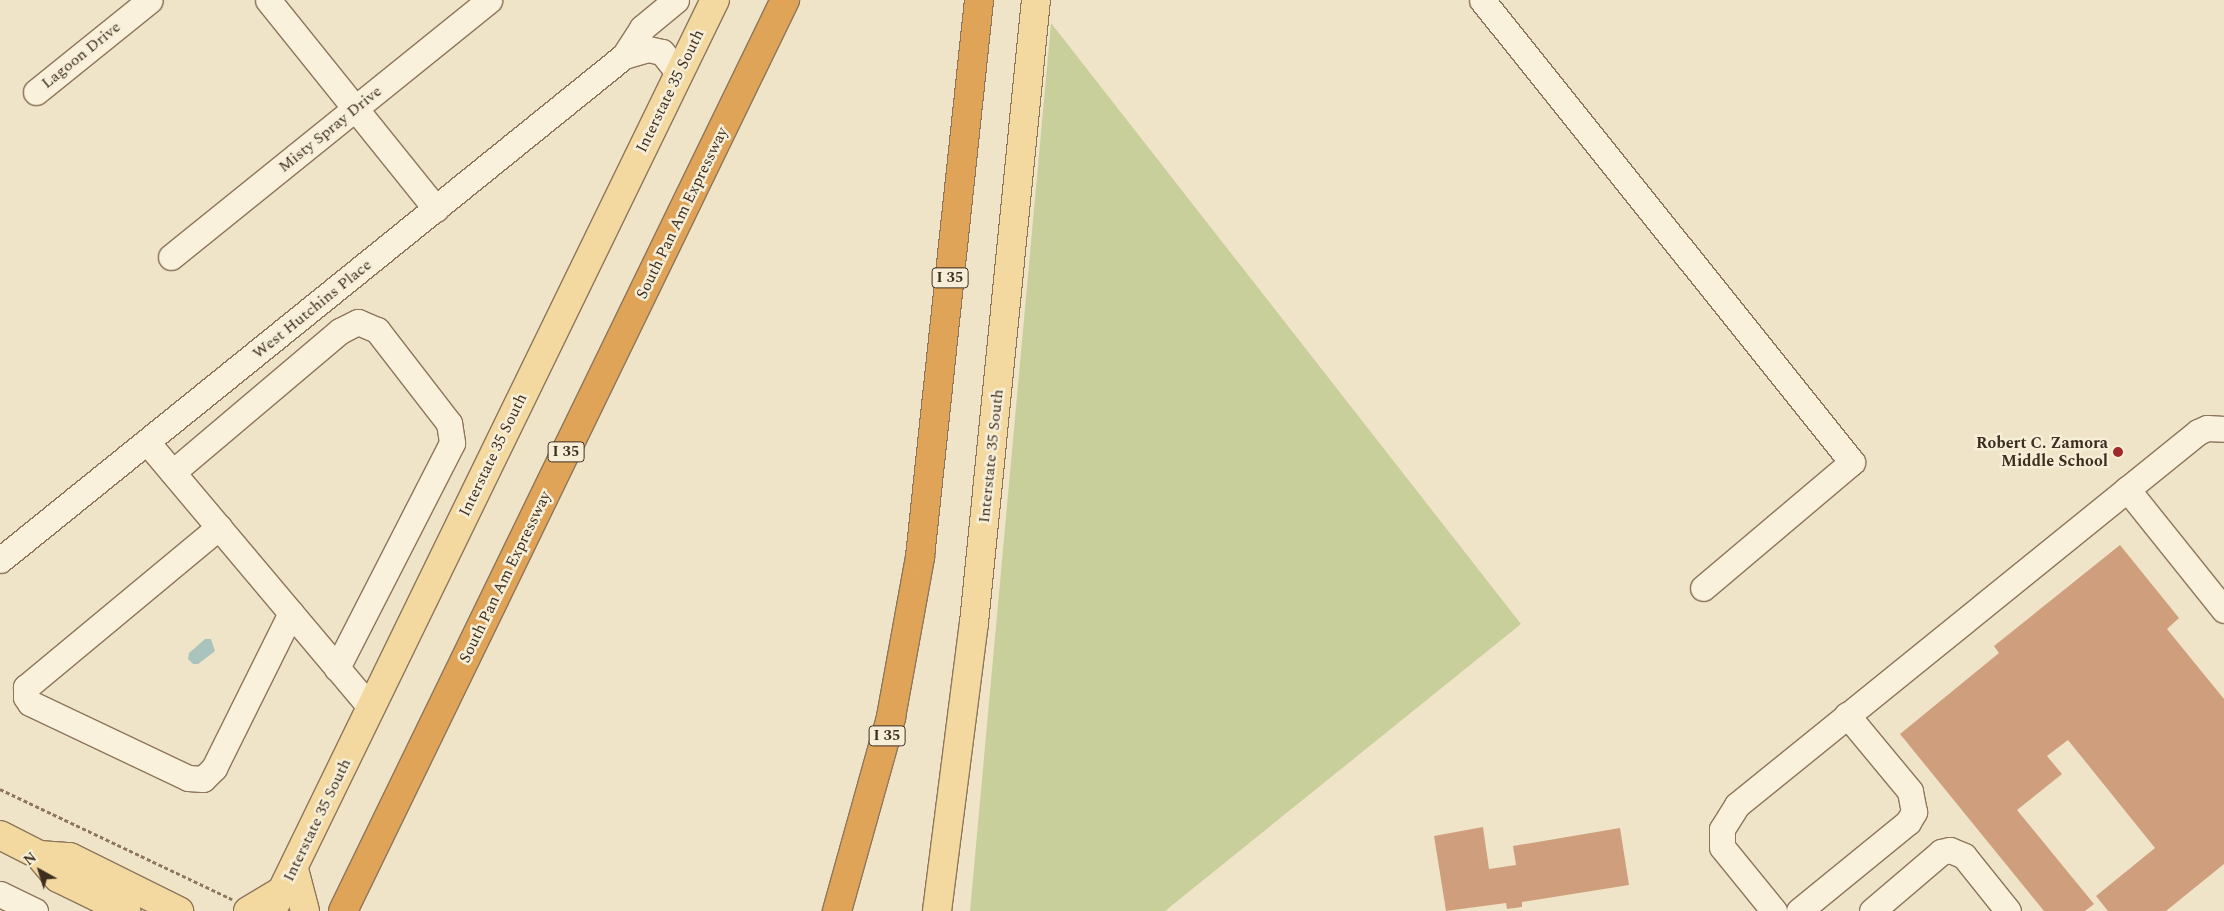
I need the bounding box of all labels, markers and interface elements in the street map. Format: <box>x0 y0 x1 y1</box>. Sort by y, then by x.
street label: Lagoon Drive <box>38 17 124 93</box>
street label: Interstate 35 South <box>632 26 708 156</box>
street label: Misty Spray Drive <box>275 82 385 176</box>
street label: South Pan Am Expressway <box>632 124 732 302</box>
street label: West Hutchins Place <box>249 255 375 363</box>
road number: I 35 <box>931 266 969 290</box>
street label: Interstate 35 South <box>974 388 1008 524</box>
street label: Interstate 35 South <box>455 390 531 520</box>
place label: Robert C. Zamora Middle School <box>1976 433 2108 471</box>
road number: I 35 <box>547 440 585 464</box>
marker: Robert C. Zamora Middle School <box>2112 446 2124 458</box>
street label: South Pan Am Expressway <box>455 488 555 666</box>
road number: I 35 <box>868 724 906 748</box>
street label: Interstate 35 South <box>279 755 355 885</box>
north arrow <box>15 846 65 896</box>
text: N <box>19 847 41 871</box>

